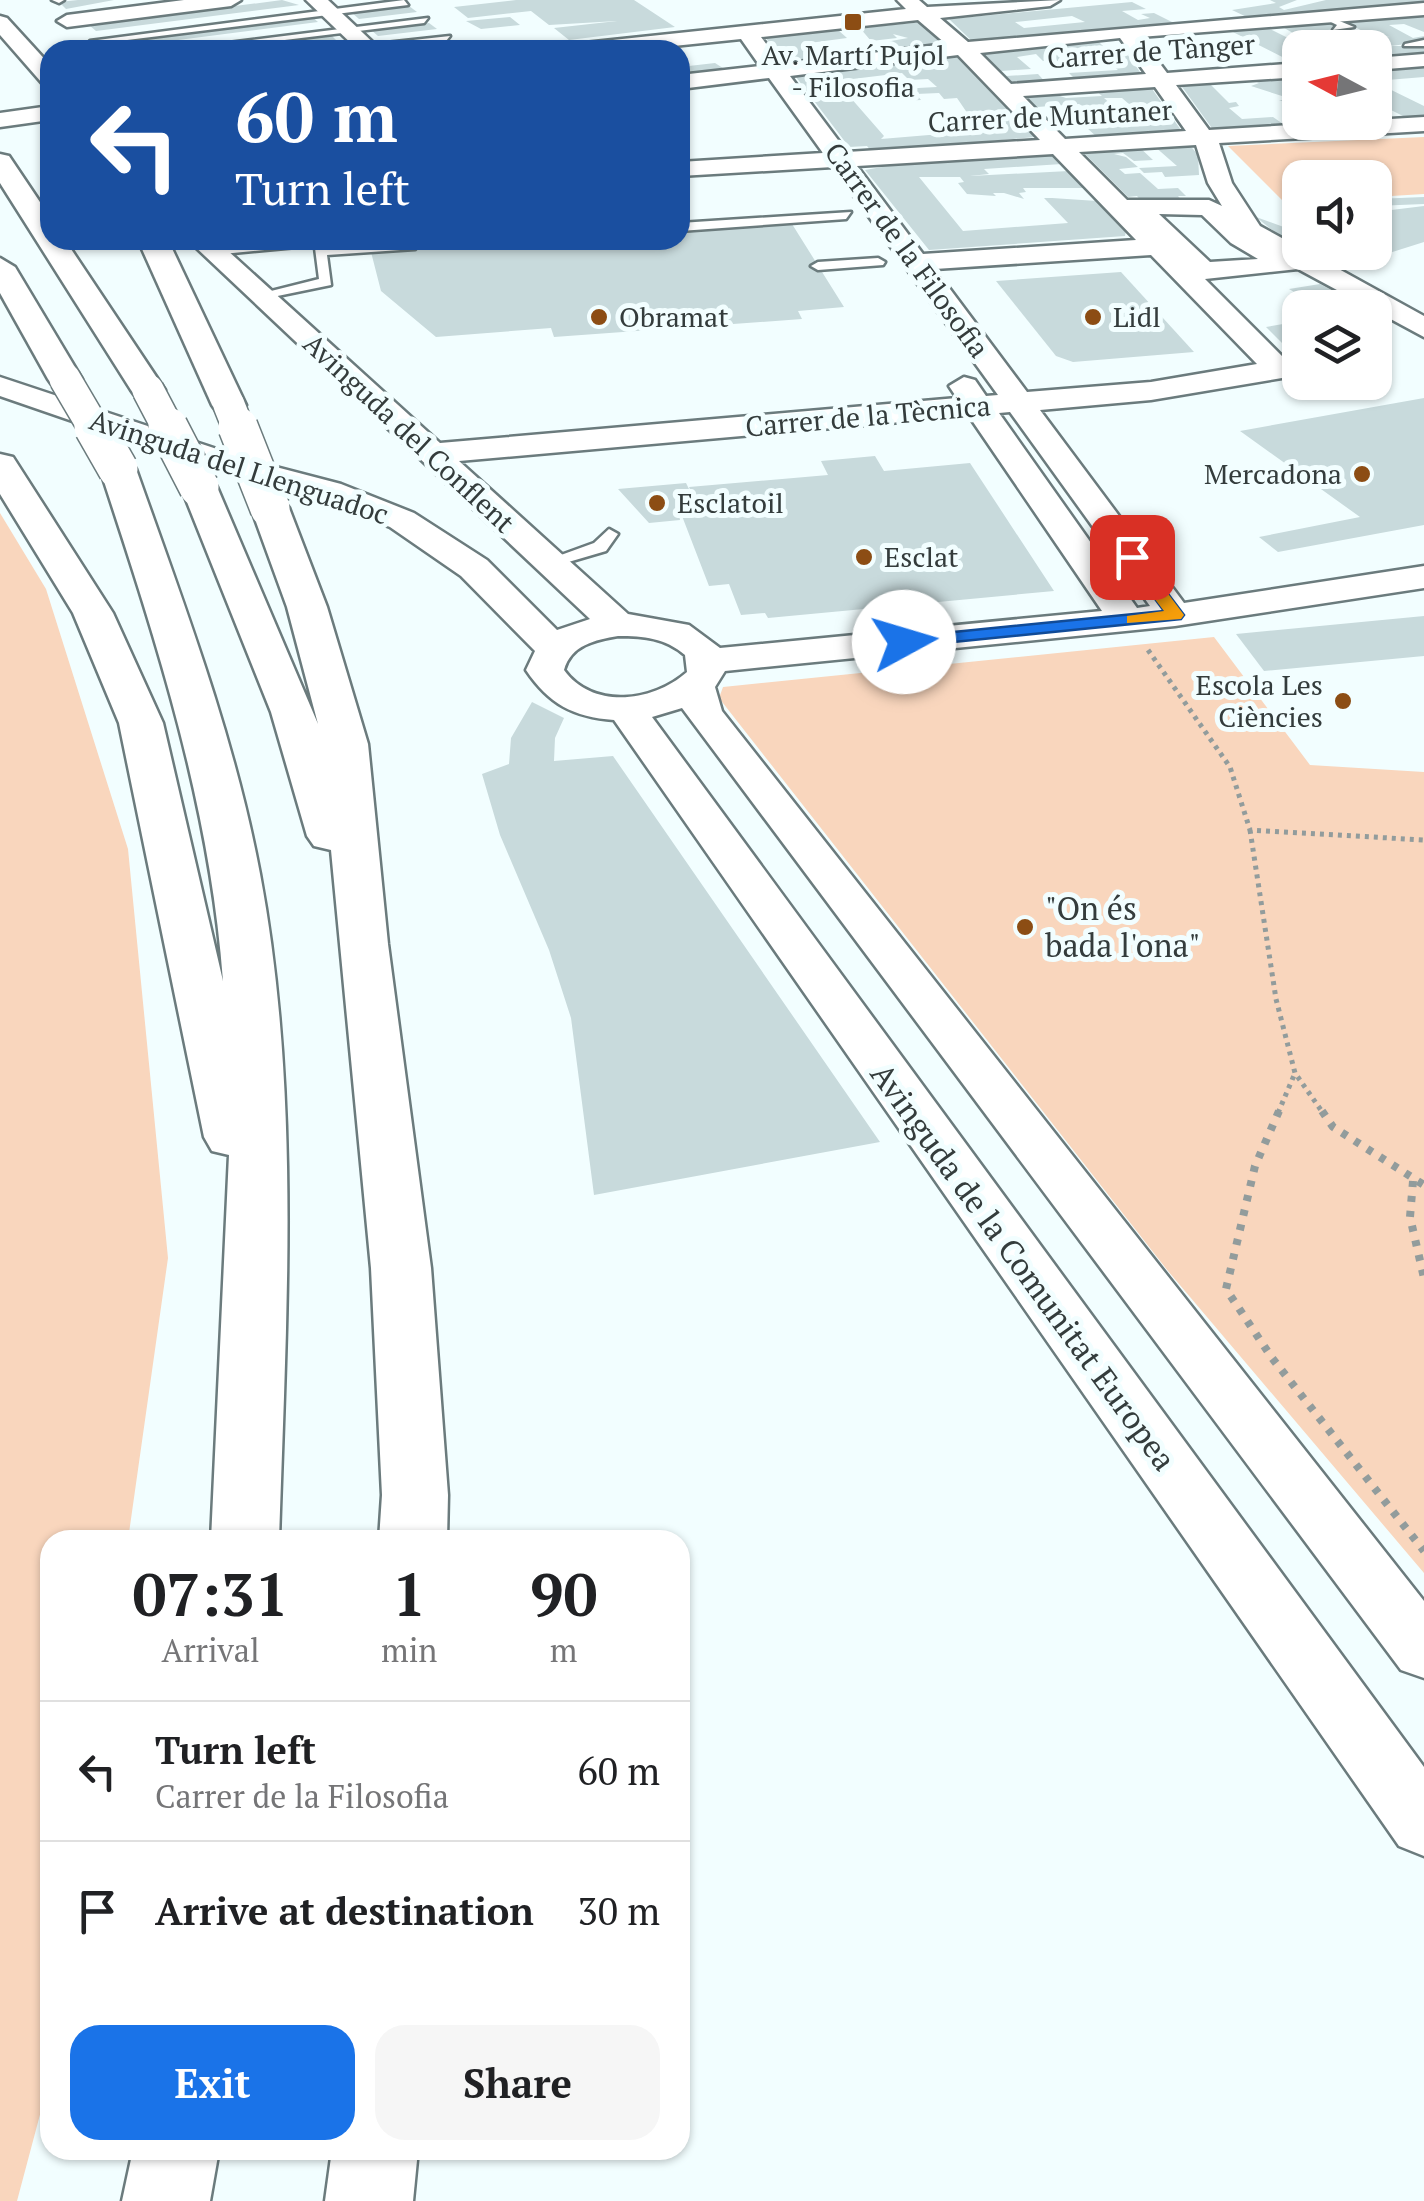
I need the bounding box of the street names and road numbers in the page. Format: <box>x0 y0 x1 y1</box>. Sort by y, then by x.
street label: Carrer de Tànger <box>1046 25 1256 76</box>
street label: Carrer de Muntaner <box>927 91 1173 140</box>
street label: Carrer de la Filosofia <box>817 135 998 365</box>
street label: Avinguda del Conflent <box>296 325 523 541</box>
street label: Carrer de la Tècnica <box>744 386 992 445</box>
street label: Avinguda del Llenguadoc <box>85 401 393 532</box>
street label: Avinguda de la Comunitat Europea <box>862 1054 1186 1478</box>

